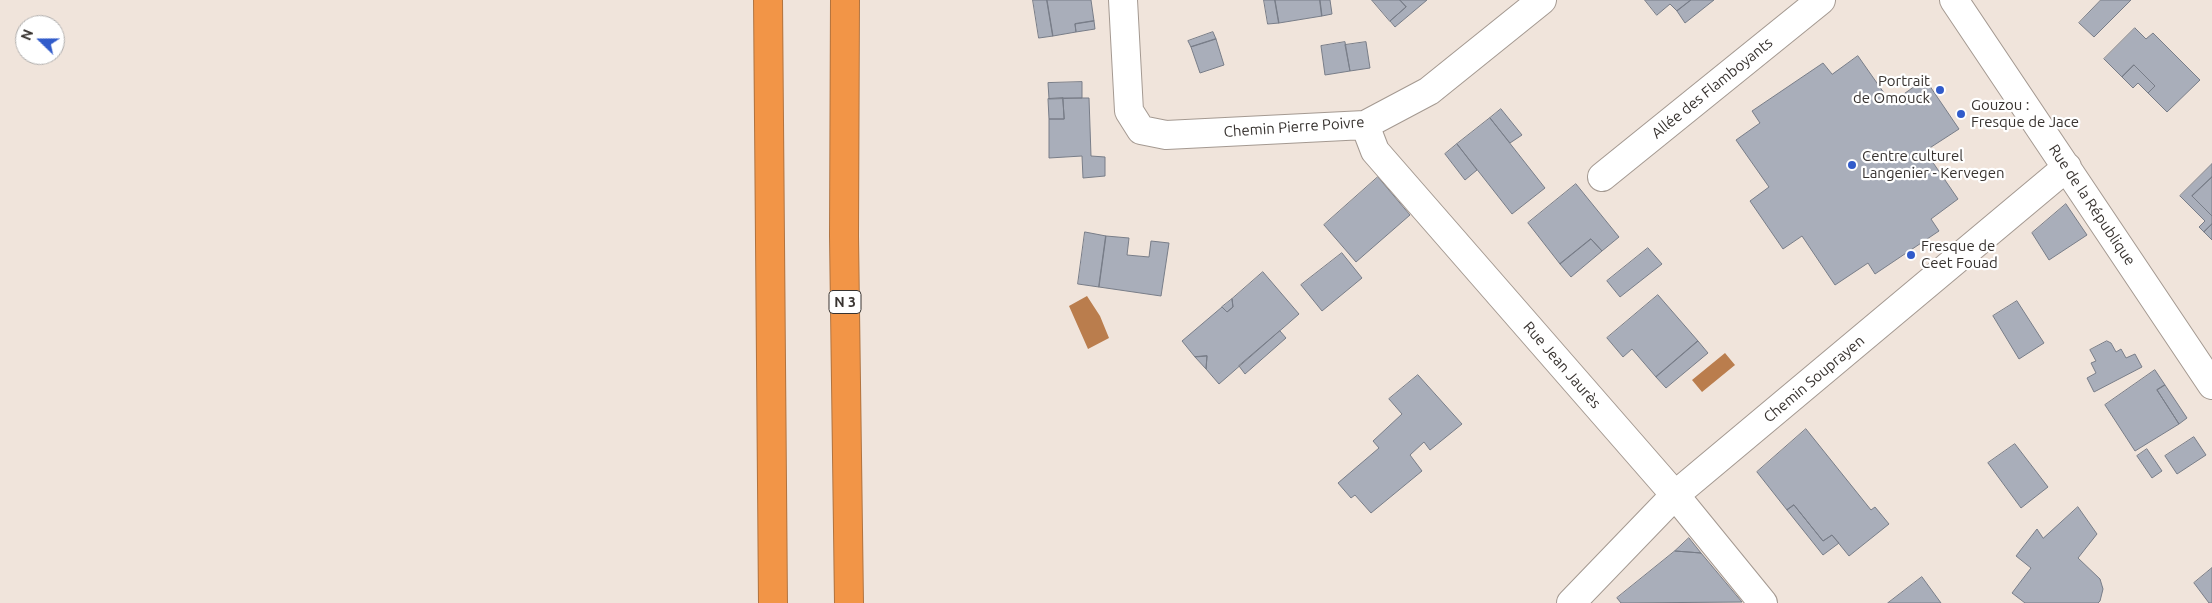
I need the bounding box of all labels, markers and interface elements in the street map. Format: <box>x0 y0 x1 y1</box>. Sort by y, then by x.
north arrow <box>15 15 65 65</box>
text: N <box>18 27 36 43</box>
street label: Allée des Flamboyants <box>1648 34 1776 142</box>
place label: Portrait de Omouck <box>1853 72 1930 107</box>
marker: Portrait de Omouck <box>1934 84 1946 96</box>
place label: Gouzou : Fresque de Jace <box>1971 96 2079 131</box>
marker: Gouzou : Fresque de Jace <box>1955 108 1967 120</box>
street label: Chemin Pierre Poivre <box>1223 113 1365 141</box>
street label: Rue de la République <box>2045 141 2139 269</box>
place label: Centre culturel Langenier - Kervegen <box>1862 147 2004 182</box>
marker: Centre culturel Langenier - Kervegen <box>1846 159 1858 171</box>
place label: Fresque de Ceet Fouad <box>1921 237 1998 272</box>
marker: Fresque de Ceet Fouad <box>1905 249 1917 261</box>
road number: N 3 <box>829 290 861 314</box>
street label: Rue Jean Jaurès <box>1519 318 1605 412</box>
street label: Chemin Souprayen <box>1760 332 1868 426</box>

